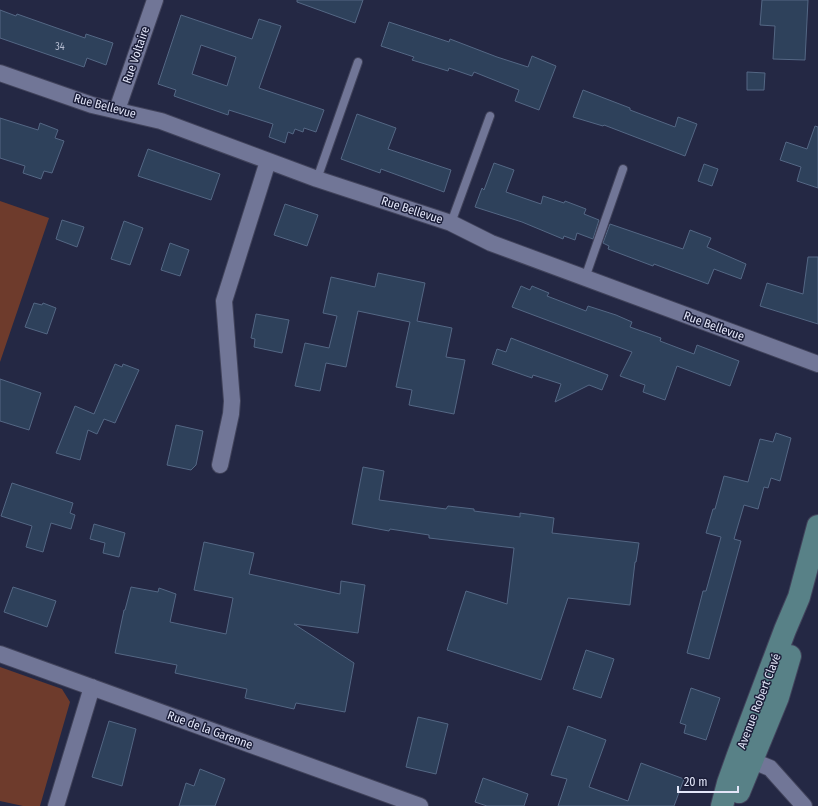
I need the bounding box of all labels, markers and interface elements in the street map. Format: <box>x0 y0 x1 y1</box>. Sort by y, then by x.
street label: Rue Voltaire <box>120 25 152 85</box>
house number: 34 <box>55 41 65 53</box>
street label: Rue Bellevue <box>72 91 138 121</box>
street label: Rue Bellevue <box>380 193 445 227</box>
street label: Rue Bellevue <box>682 309 746 344</box>
street label: Avenue Robert Clavé <box>734 651 784 751</box>
street label: Rue de la Garenne <box>165 708 255 752</box>
scale bar <box>678 768 738 794</box>
text: 20 m <box>684 775 708 789</box>

